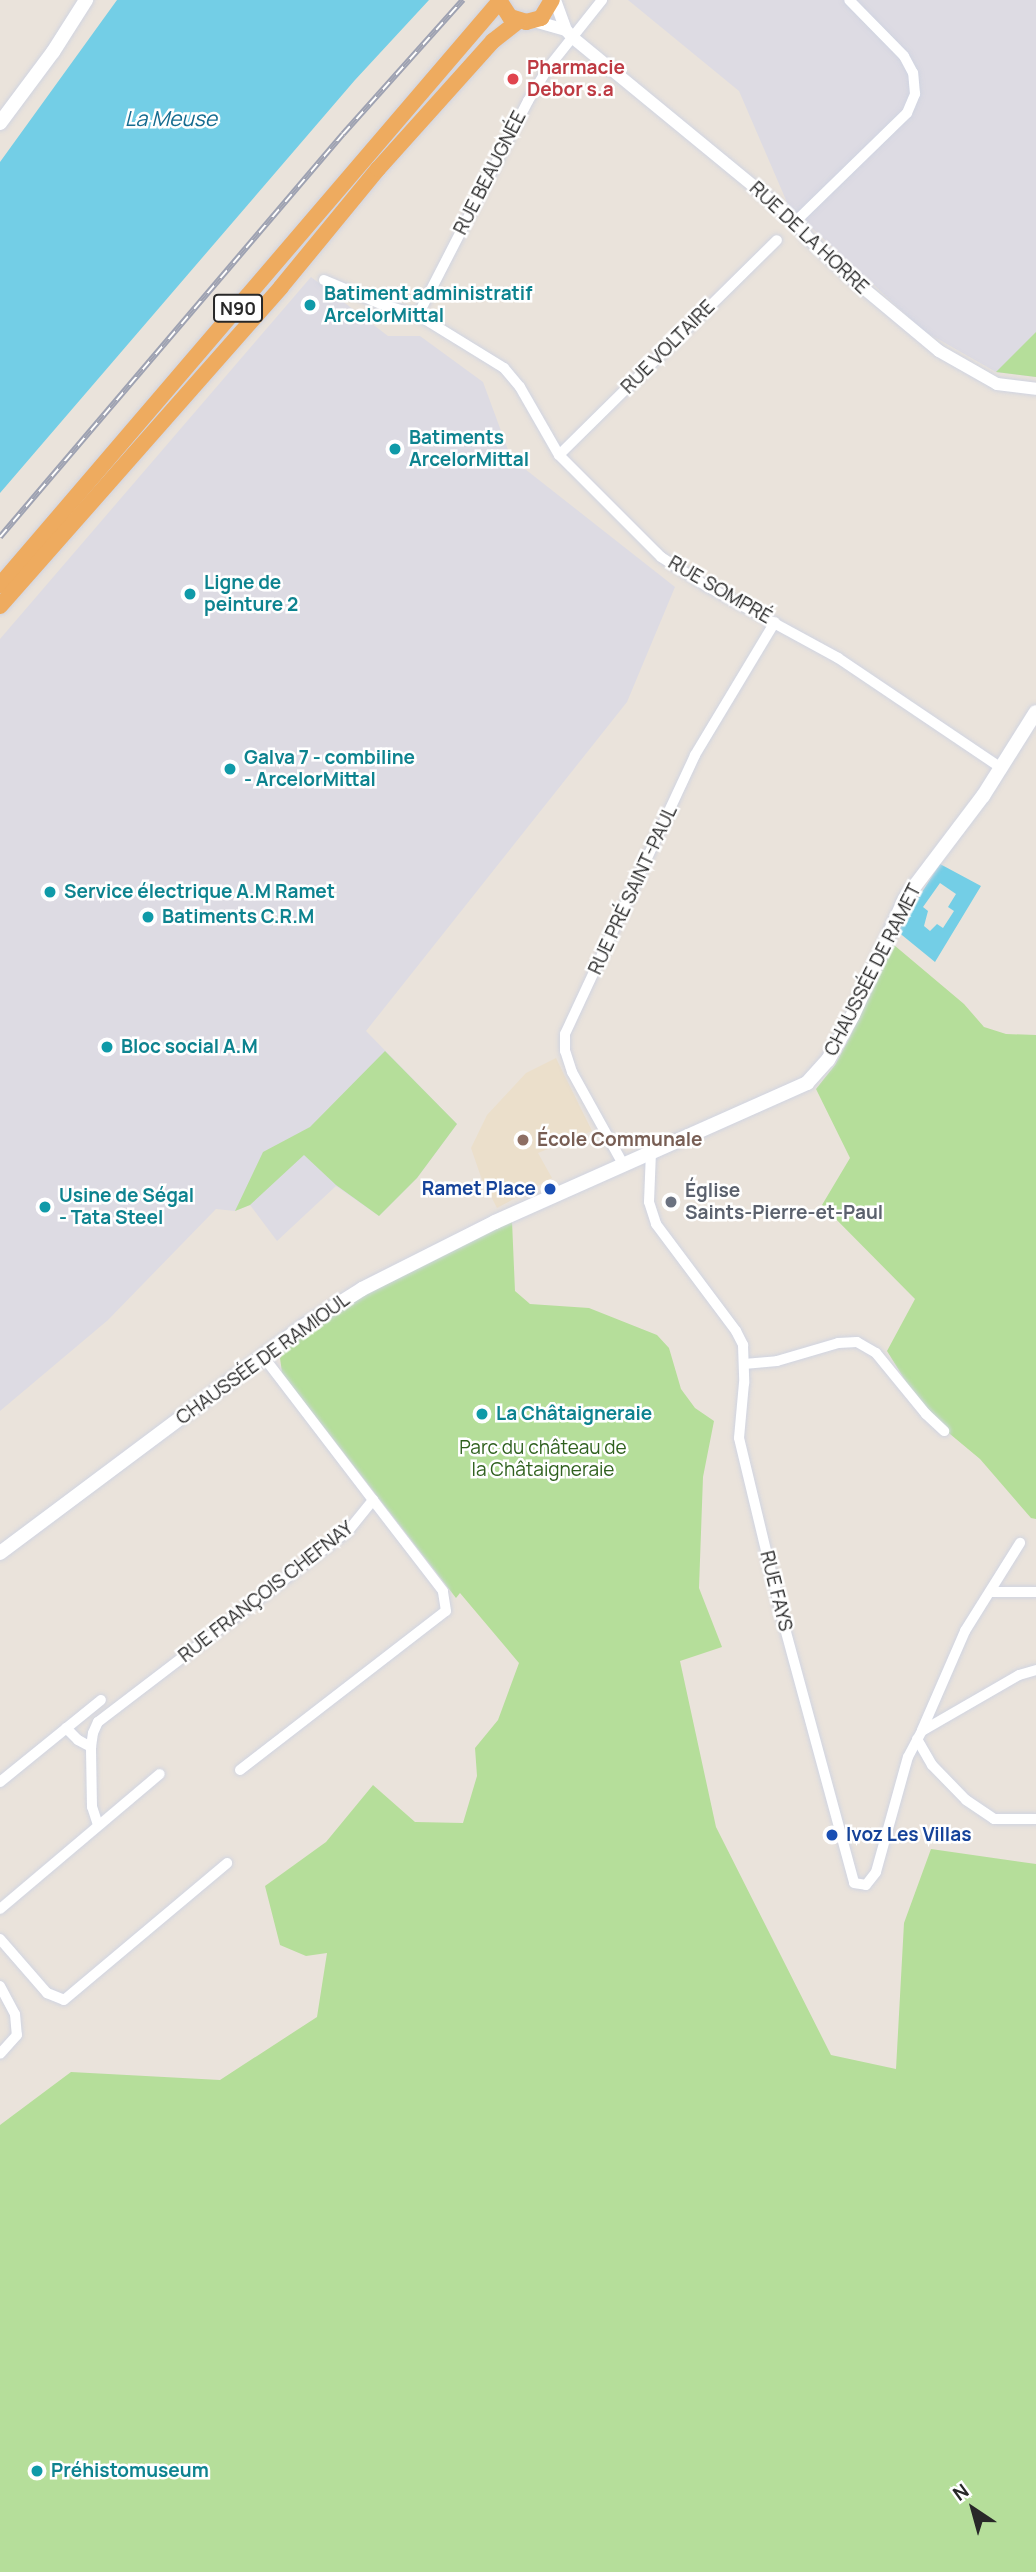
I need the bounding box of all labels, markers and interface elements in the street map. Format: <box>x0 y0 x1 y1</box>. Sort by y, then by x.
place label: Pharmacie Debor s.a <box>527 57 625 101</box>
marker: Pharmacie Debor s.a <box>505 71 521 87</box>
water label: La Meuse <box>125 105 217 131</box>
street label: RUE BEAUGNÉE <box>449 107 531 239</box>
street label: RUE DE LA HORRE <box>745 177 873 299</box>
place label: Batiment administratif ArcelorMittal <box>324 283 532 327</box>
road number: N90 <box>212 294 264 322</box>
street label: RUE VOLTAIRE <box>617 296 719 398</box>
marker: Batiment administratif ArcelorMittal <box>302 297 318 313</box>
place label: Batiments ArcelorMittal <box>409 427 529 471</box>
marker: Batiments ArcelorMittal <box>387 441 403 457</box>
street label: RUE SOMPRÉ <box>664 551 776 629</box>
place label: Ligne de peinture 2 <box>204 572 298 616</box>
marker: Ligne de peinture 2 <box>182 586 198 602</box>
place label: Galva 7 - combiline - ArcelorMittal <box>244 747 415 791</box>
marker: Galva 7 - combiline - ArcelorMittal <box>222 761 238 777</box>
street label: RUE PRÉ SAINT-PAUL <box>584 802 682 978</box>
street label: CHAUSSÉE DE RAMET <box>820 880 926 1060</box>
place label: Service électrique A.M Ramet <box>64 881 335 903</box>
marker: Service électrique A.M Ramet <box>42 884 58 900</box>
place label: Batiments C.R.M <box>162 906 314 928</box>
marker: Batiments C.R.M <box>140 909 156 925</box>
place label: Bloc social A.M <box>121 1036 258 1058</box>
marker: Bloc social A.M <box>99 1039 115 1055</box>
place label: École Communale <box>537 1129 702 1151</box>
marker: École Communale <box>515 1132 531 1148</box>
place label: Ramet Place <box>422 1178 536 1200</box>
place label: Église Saints-Pierre-et-Paul <box>685 1180 883 1224</box>
marker: Ramet Place <box>542 1181 558 1197</box>
place label: Usine de Ségal - Tata Steel <box>59 1185 194 1229</box>
marker: Église Saints-Pierre-et-Paul <box>663 1194 679 1210</box>
marker: Usine de Ségal - Tata Steel <box>37 1199 53 1215</box>
street label: CHAUSSÉE DE RAMIOUL <box>172 1288 354 1430</box>
place label: La Châtaigneraie <box>496 1403 652 1425</box>
marker: La Châtaigneraie <box>474 1406 490 1422</box>
park label: Parc du château de la Châtaigneraie <box>459 1437 627 1481</box>
street label: RUE FRANÇOIS CHEFNAY <box>174 1517 358 1667</box>
street label: RUE FAYS <box>755 1548 797 1634</box>
place label: Ivoz Les Villas <box>846 1824 971 1846</box>
marker: Ivoz Les Villas <box>824 1827 840 1843</box>
place label: Préhistomuseum <box>51 2460 209 2482</box>
marker: Préhistomuseum <box>29 2463 45 2479</box>
north arrow <box>938 2474 1008 2544</box>
text: N <box>947 2477 974 2507</box>

